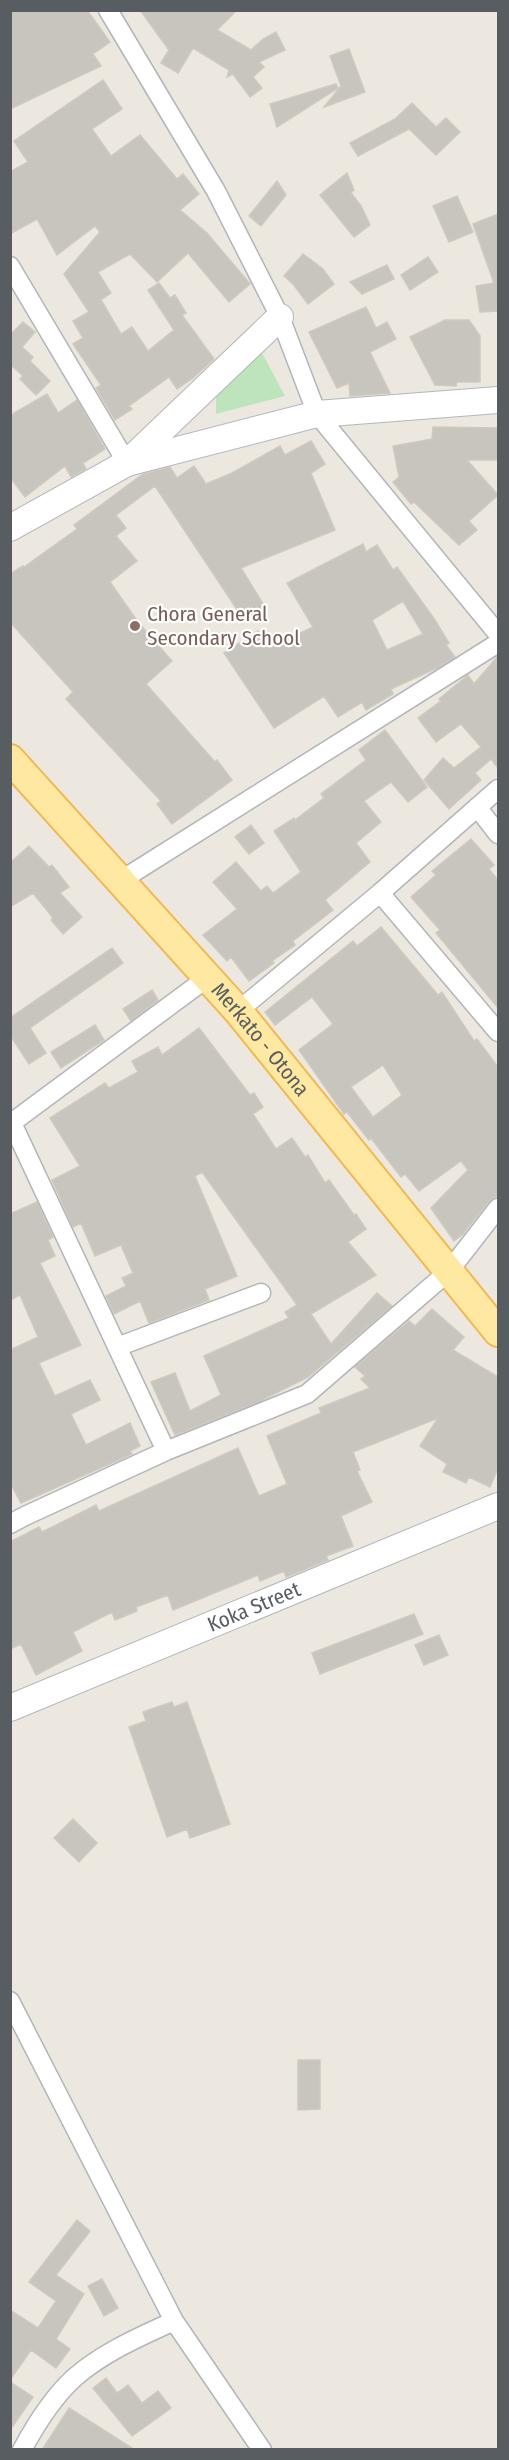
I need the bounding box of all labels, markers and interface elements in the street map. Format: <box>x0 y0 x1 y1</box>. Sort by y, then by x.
place label: Chora General Secondary School <box>147 601 300 651</box>
marker: Chora General Secondary School <box>128 619 142 633</box>
street label: Merkato - Otona <box>206 977 315 1102</box>
street label: Koka Street <box>204 1576 304 1638</box>

